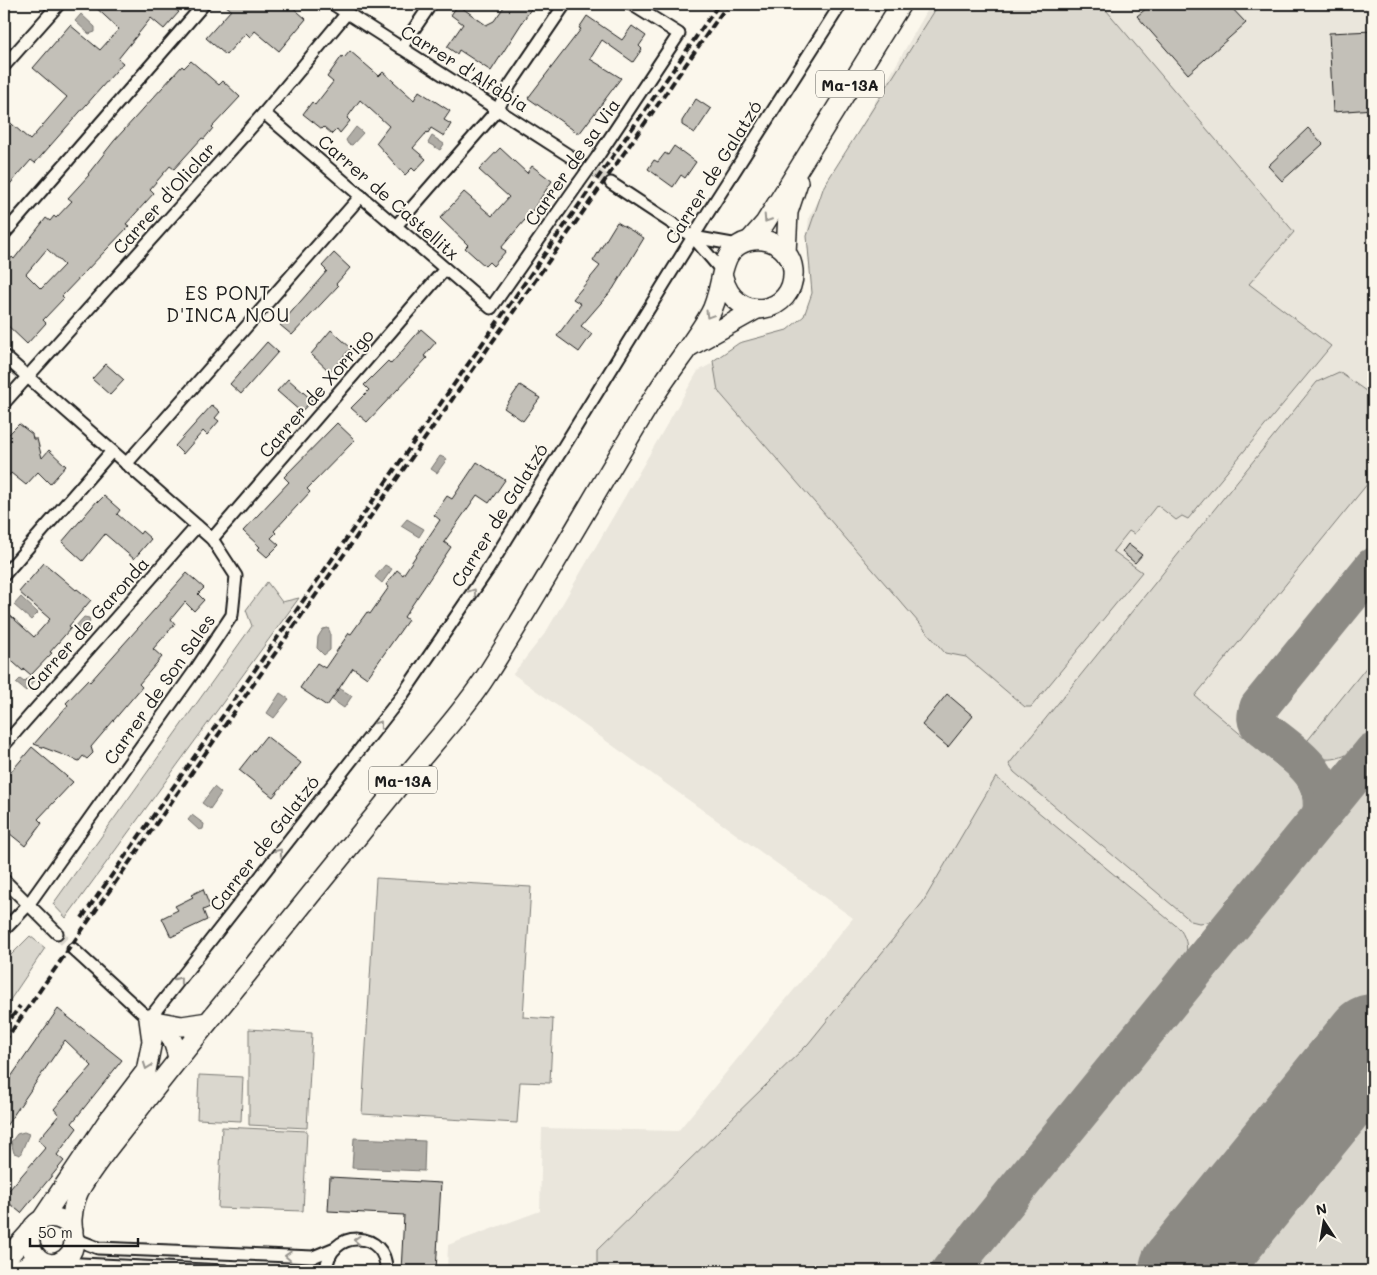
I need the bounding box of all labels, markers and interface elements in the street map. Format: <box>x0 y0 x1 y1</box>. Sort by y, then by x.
street label: Carrer d'Alfàbia <box>396 19 534 117</box>
road number: Ma-13A <box>816 70 884 98</box>
street label: Carrer de sa Via <box>519 94 625 230</box>
street label: Carrer de Galatzó <box>659 95 767 248</box>
street label: Carrer de Castellitx <box>313 129 465 265</box>
street label: Carrer d'Oliclar <box>107 137 221 259</box>
one-way arrow <box>764 213 774 222</box>
district label: ES PONT D'INCA NOU <box>166 280 290 327</box>
one-way arrow <box>705 310 715 319</box>
street label: Carrer de Xorrigo <box>253 323 379 463</box>
street label: Carrer de Galatzó <box>445 438 553 591</box>
street label: Carrer de Garonda <box>20 552 154 696</box>
one-way arrow <box>467 588 476 597</box>
street label: Carrer de Son Sales <box>98 609 220 769</box>
one-way arrow <box>374 721 383 730</box>
road number: Ma-13A <box>369 766 437 794</box>
street label: Carrer de Galatzó <box>204 770 325 916</box>
one-way arrow <box>273 848 282 858</box>
one-way arrow <box>173 977 181 986</box>
one-way arrow <box>143 1061 153 1070</box>
north arrow <box>1300 1198 1350 1248</box>
text: N <box>1314 1198 1328 1219</box>
scale bar <box>30 1215 138 1247</box>
text: 50 m <box>38 1222 73 1242</box>
one-way arrow <box>353 1235 360 1245</box>
one-way arrow <box>283 1250 291 1261</box>

